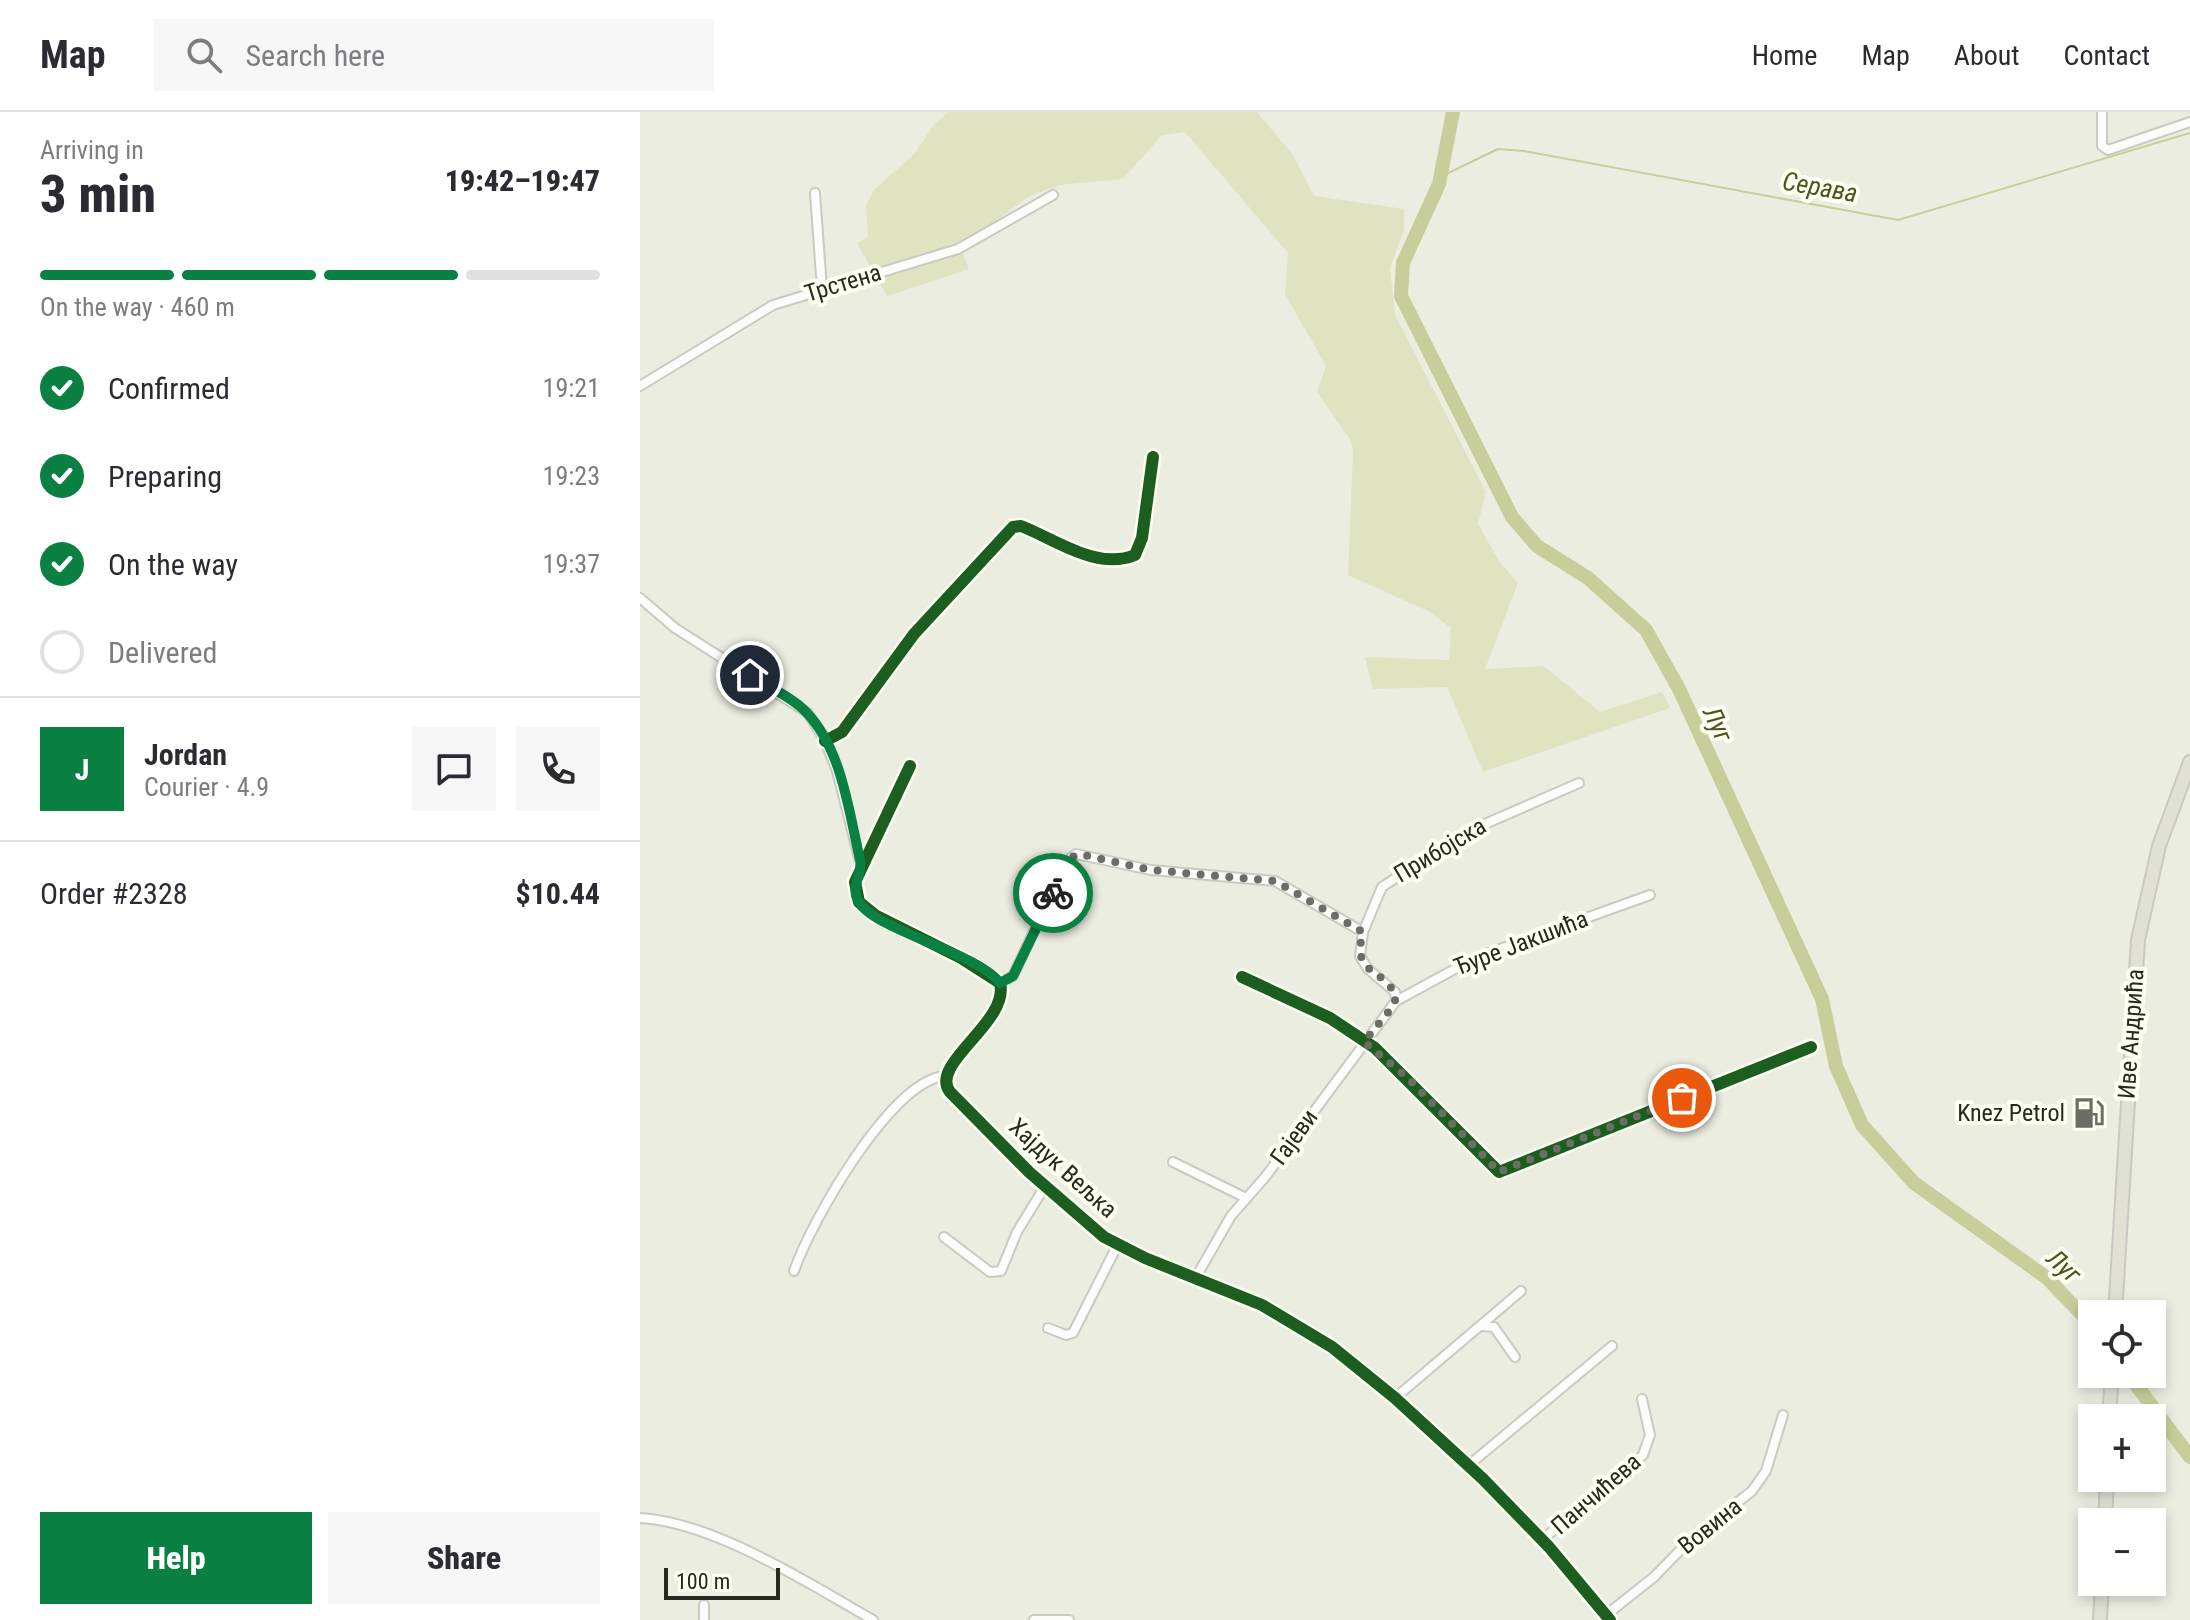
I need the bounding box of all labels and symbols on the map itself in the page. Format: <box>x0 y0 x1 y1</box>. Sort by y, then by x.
water label: Серава <box>1780 166 1860 208</box>
street label: Трстена <box>801 258 885 308</box>
pin <box>716 641 784 709</box>
water label: Луг <box>1697 701 1740 748</box>
street label: Прибојска <box>1389 812 1491 888</box>
courier <box>1013 853 1093 933</box>
street label: Ђуре Јакшића <box>1450 905 1592 981</box>
street label: Иве Андрића <box>2112 968 2150 1100</box>
pin <box>1648 1064 1716 1132</box>
fuel station icon: Knez Petrol <box>2072 1096 2106 1130</box>
place label: Knez Petrol <box>1957 1099 2065 1127</box>
street label: Гајеви <box>1265 1104 1323 1170</box>
street label: Хајдук Вељка <box>1004 1112 1122 1224</box>
water label: Луг <box>2040 1242 2088 1290</box>
street label: Панчићева <box>1546 1448 1646 1540</box>
street label: Вовина <box>1673 1492 1747 1560</box>
scale bar <box>664 1564 780 1600</box>

